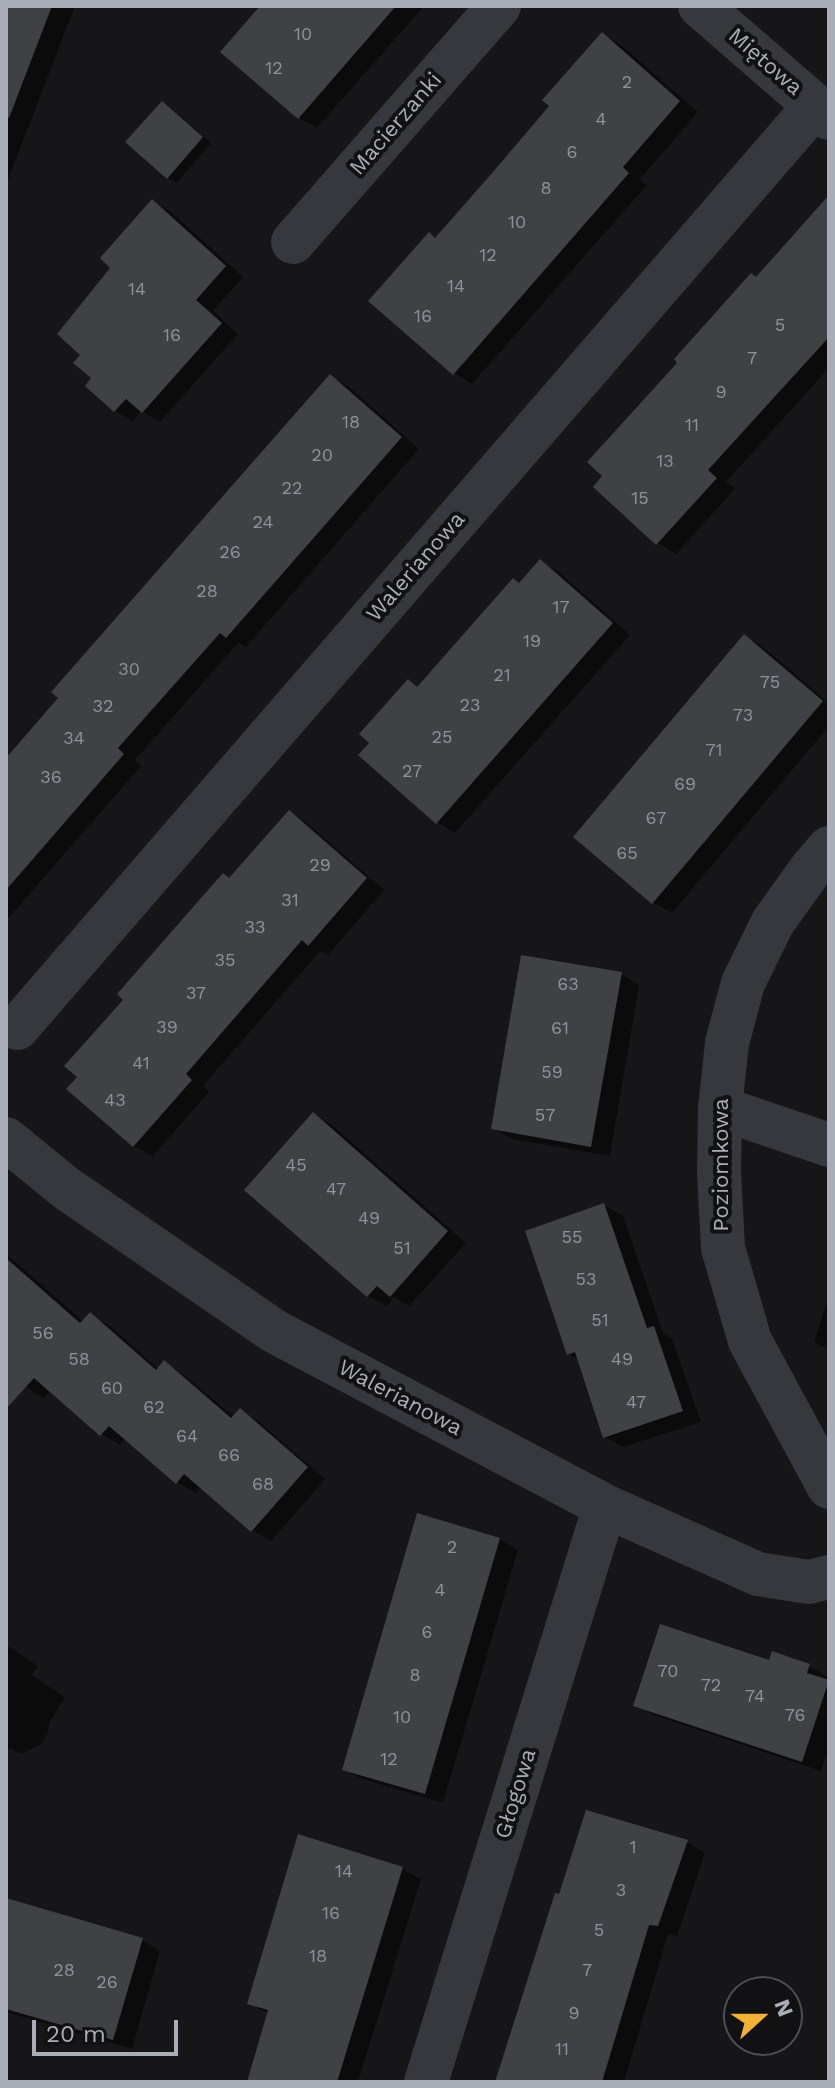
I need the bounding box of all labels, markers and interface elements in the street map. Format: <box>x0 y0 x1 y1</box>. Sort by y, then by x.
street label: Miętowa <box>723 23 807 101</box>
house number: 10 <box>294 24 312 46</box>
house number: 12 <box>265 58 283 80</box>
street label: Macierzanki <box>344 67 448 181</box>
house number: 2 <box>622 72 632 94</box>
house number: 4 <box>596 109 606 131</box>
house number: 6 <box>567 142 577 164</box>
house number: 8 <box>540 178 552 200</box>
house number: 10 <box>508 212 526 234</box>
house number: 12 <box>479 245 497 267</box>
house number: 14 <box>447 276 465 298</box>
house number: 14 <box>128 279 146 301</box>
house number: 16 <box>414 306 432 328</box>
house number: 5 <box>775 315 785 337</box>
house number: 16 <box>163 325 181 347</box>
house number: 7 <box>747 348 757 370</box>
house number: 9 <box>715 382 727 404</box>
house number: 18 <box>342 412 360 434</box>
house number: 11 <box>685 415 699 437</box>
house number: 20 <box>311 445 333 467</box>
house number: 13 <box>656 451 674 473</box>
house number: 22 <box>282 478 302 500</box>
house number: 15 <box>631 488 649 510</box>
street label: Walerianowa <box>361 507 471 627</box>
house number: 24 <box>253 512 273 534</box>
house number: 26 <box>219 542 241 564</box>
house number: 28 <box>196 581 218 603</box>
house number: 17 <box>552 597 570 619</box>
house number: 19 <box>523 631 541 653</box>
house number: 30 <box>118 659 140 681</box>
house number: 21 <box>493 665 511 687</box>
house number: 75 <box>760 672 780 694</box>
house number: 23 <box>460 695 480 717</box>
house number: 32 <box>93 696 113 718</box>
house number: 73 <box>733 705 753 727</box>
house number: 25 <box>432 727 452 749</box>
house number: 34 <box>63 728 85 750</box>
house number: 71 <box>705 740 723 762</box>
house number: 27 <box>402 761 422 783</box>
house number: 36 <box>40 767 62 789</box>
house number: 69 <box>674 774 696 796</box>
house number: 67 <box>646 808 666 830</box>
house number: 65 <box>616 843 638 865</box>
house number: 29 <box>309 855 331 877</box>
house number: 31 <box>281 890 299 912</box>
house number: 33 <box>245 917 265 939</box>
house number: 35 <box>215 950 235 972</box>
house number: 63 <box>557 974 579 996</box>
house number: 37 <box>186 983 206 1005</box>
house number: 39 <box>156 1017 178 1039</box>
house number: 61 <box>551 1018 569 1040</box>
house number: 41 <box>132 1053 150 1075</box>
house number: 59 <box>541 1062 563 1084</box>
house number: 43 <box>104 1090 126 1112</box>
street label: Poziomkowa <box>709 1098 735 1232</box>
house number: 57 <box>535 1105 555 1127</box>
house number: 45 <box>285 1155 307 1177</box>
house number: 47 <box>326 1179 346 1201</box>
house number: 49 <box>358 1208 380 1230</box>
house number: 55 <box>562 1227 582 1249</box>
house number: 51 <box>393 1238 411 1260</box>
house number: 53 <box>576 1269 596 1291</box>
house number: 51 <box>591 1310 609 1332</box>
house number: 56 <box>32 1323 54 1345</box>
house number: 58 <box>68 1349 90 1371</box>
house number: 49 <box>611 1349 633 1371</box>
street label: Walerianowa <box>334 1354 466 1442</box>
house number: 60 <box>101 1378 123 1400</box>
house number: 47 <box>626 1392 646 1414</box>
house number: 62 <box>143 1397 165 1419</box>
house number: 64 <box>176 1426 198 1448</box>
house number: 66 <box>218 1445 240 1467</box>
house number: 68 <box>252 1474 274 1496</box>
house number: 2 <box>447 1537 457 1559</box>
house number: 4 <box>435 1580 445 1602</box>
house number: 6 <box>422 1622 432 1644</box>
house number: 70 <box>658 1661 678 1683</box>
house number: 8 <box>409 1665 421 1687</box>
house number: 72 <box>701 1675 721 1697</box>
house number: 74 <box>745 1686 765 1708</box>
house number: 76 <box>785 1705 805 1727</box>
house number: 10 <box>393 1707 411 1729</box>
street label: Głogowa <box>490 1746 542 1842</box>
house number: 12 <box>380 1749 398 1771</box>
house number: 1 <box>629 1837 637 1859</box>
house number: 14 <box>335 1861 353 1883</box>
house number: 3 <box>616 1880 626 1902</box>
house number: 16 <box>322 1903 340 1925</box>
house number: 5 <box>594 1920 604 1942</box>
house number: 18 <box>309 1946 327 1968</box>
house number: 28 <box>53 1960 75 1982</box>
house number: 7 <box>582 1960 592 1982</box>
house number: 26 <box>96 1972 118 1994</box>
north arrow <box>723 1976 803 2056</box>
text: N <box>769 1996 799 2020</box>
house number: 9 <box>568 2003 580 2025</box>
scale bar <box>36 2004 182 2054</box>
text: 20 m <box>46 2020 106 2048</box>
house number: 11 <box>555 2039 569 2061</box>

